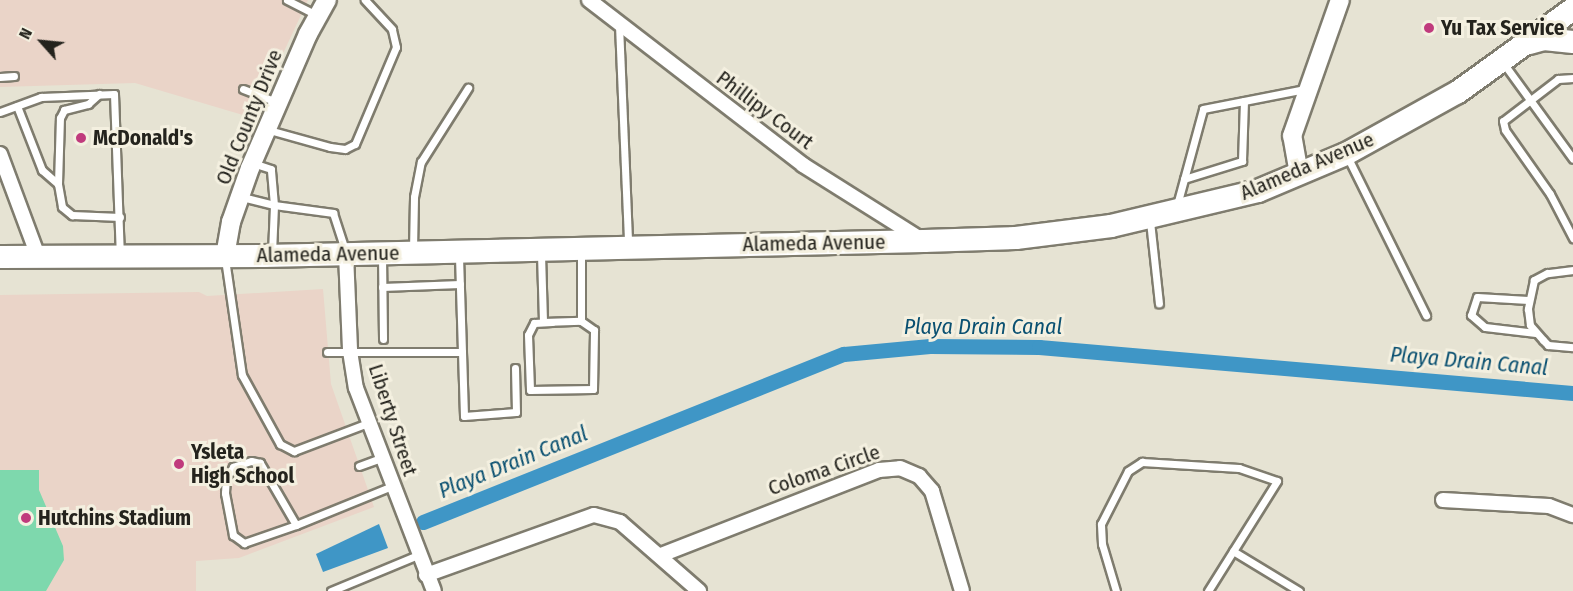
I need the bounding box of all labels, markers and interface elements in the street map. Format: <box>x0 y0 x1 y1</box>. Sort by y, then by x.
north arrow <box>12 12 72 72</box>
place label: Yu Tax Service <box>1441 15 1564 41</box>
marker: Yu Tax Service <box>1422 21 1436 35</box>
text: N <box>15 25 36 42</box>
street label: Old County Drive <box>210 46 288 188</box>
street label: Phillipy Court <box>711 65 819 155</box>
place label: McDonald's <box>93 125 193 151</box>
street label: Alameda Avenue <box>1236 126 1378 206</box>
marker: McDonald's <box>74 131 88 145</box>
street label: Alameda Avenue <box>742 229 886 257</box>
street label: Alameda Avenue <box>256 240 400 268</box>
water label: Playa Drain Canal <box>904 314 1062 340</box>
water label: Playa Drain Canal <box>1389 341 1549 381</box>
street label: Liberty Street <box>363 361 423 479</box>
water label: Playa Drain Canal <box>435 420 591 504</box>
place label: Ysleta High School <box>191 439 294 489</box>
street label: Coloma Circle <box>765 439 883 501</box>
marker: Ysleta High School <box>172 457 186 471</box>
place label: Hutchins Stadium <box>38 505 191 531</box>
marker: Hutchins Stadium <box>19 511 33 525</box>

